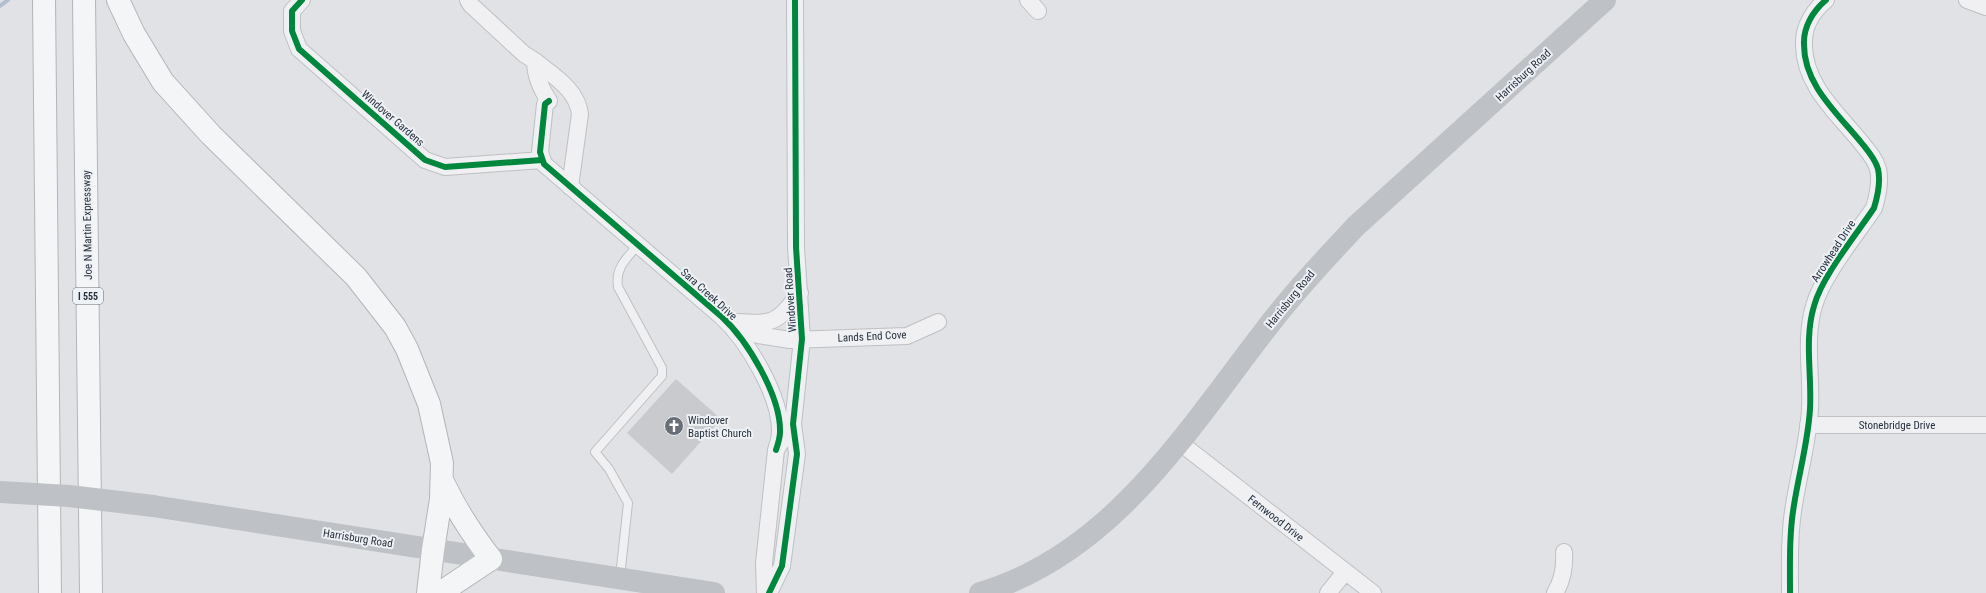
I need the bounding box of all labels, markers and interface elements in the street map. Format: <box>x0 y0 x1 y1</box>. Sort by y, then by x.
street label: Harrisburg Road <box>1493 47 1554 104</box>
street label: Windover Gardens <box>359 88 427 149</box>
street label: Joe N Martin Expressway <box>80 170 95 280</box>
street label: Arrowhead Drive <box>1809 218 1858 285</box>
street label: Sara Creek Drive <box>678 266 739 323</box>
street label: Windover Road <box>782 267 799 333</box>
street label: Harrisburg Road <box>1263 268 1318 331</box>
road number: I 555 <box>73 288 103 304</box>
street label: Lands End Cove <box>837 328 907 345</box>
place label: Windover Baptist Church <box>688 414 752 440</box>
church icon: Windover Baptist Church <box>663 415 685 437</box>
street label: Stonebridge Drive <box>1859 419 1935 432</box>
street label: Fernwood Drive <box>1245 493 1306 544</box>
street label: Harrisburg Road <box>322 527 394 550</box>

